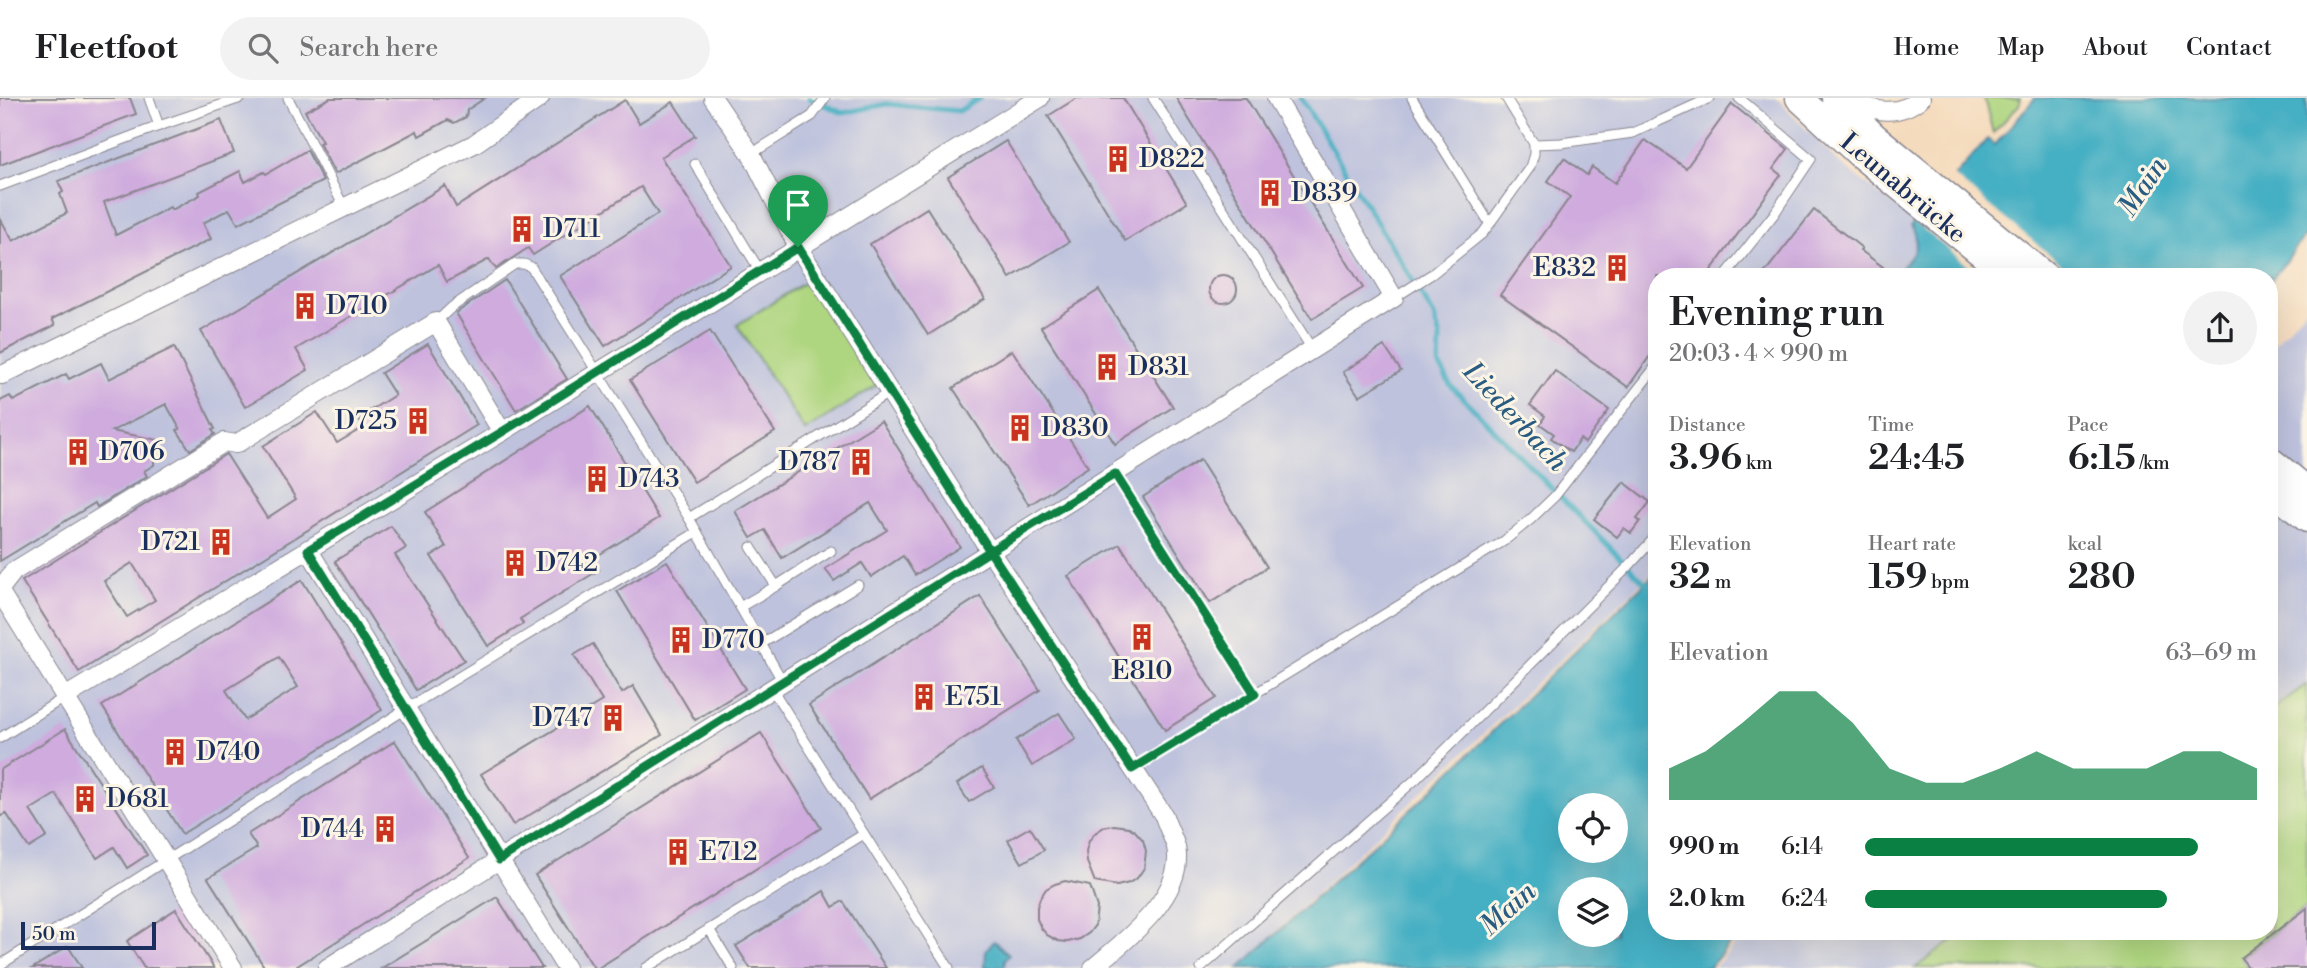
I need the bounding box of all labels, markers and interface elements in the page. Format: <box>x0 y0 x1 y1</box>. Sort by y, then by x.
search box <box>220 17 710 80</box>
text: Fleetfoot <box>35 28 178 69</box>
icon: search <box>244 29 282 67</box>
text: Search here <box>300 32 438 64</box>
text: Home <box>1894 33 1959 63</box>
text: Map <box>1997 33 2045 63</box>
text: About <box>2083 33 2148 63</box>
text: Contact <box>2186 33 2272 63</box>
street label: Leunabrücke <box>1833 126 1973 250</box>
place label: D822 <box>1139 143 1205 175</box>
building icon: D822 <box>1103 144 1133 174</box>
water label: Main <box>2110 150 2176 224</box>
pin <box>768 175 828 247</box>
place label: D839 <box>1291 177 1357 209</box>
building icon: D839 <box>1255 178 1285 208</box>
icon: arrive <box>779 186 817 224</box>
place label: D711 <box>543 213 601 245</box>
building icon: D711 <box>507 214 537 244</box>
place label: E832 <box>1533 252 1596 284</box>
building icon: E832 <box>1602 253 1632 283</box>
place label: D710 <box>326 290 388 322</box>
text: Evening run <box>1669 290 1884 337</box>
building icon: D710 <box>290 291 320 321</box>
button: share <box>2183 291 2257 365</box>
text: 20:03 · 4 × 990 m <box>1669 340 1848 368</box>
place label: D831 <box>1128 351 1189 383</box>
building icon: D831 <box>1092 352 1122 382</box>
water label: Liederbach <box>1455 354 1575 479</box>
place label: D725 <box>335 405 397 437</box>
building icon: D725 <box>403 406 433 436</box>
place label: D830 <box>1041 412 1109 444</box>
building icon: D830 <box>1005 413 1035 443</box>
text: Distance <box>1669 413 1746 437</box>
text: Time <box>1868 413 1914 437</box>
text: Pace <box>2068 413 2108 437</box>
place label: D706 <box>99 436 165 468</box>
building icon: D706 <box>63 437 93 467</box>
text: 3.96 <box>1669 437 1742 480</box>
text: 24:45 <box>1868 437 1965 480</box>
text: 6:15 <box>2068 437 2136 480</box>
place label: D787 <box>778 446 840 478</box>
building icon: D787 <box>846 447 876 477</box>
text: km <box>1742 451 1773 475</box>
text: /km <box>2136 451 2170 475</box>
place label: D743 <box>618 463 680 495</box>
building icon: D743 <box>582 464 612 494</box>
place label: D721 <box>141 526 200 558</box>
building icon: D721 <box>206 527 236 557</box>
text: Elevation <box>1669 532 1751 556</box>
text: Heart rate <box>1868 532 1956 556</box>
text: kcal <box>2068 532 2102 556</box>
place label: D742 <box>536 547 598 579</box>
building icon: D742 <box>500 548 530 578</box>
text: 32 <box>1669 556 1711 599</box>
text: 159 <box>1868 556 1927 599</box>
text: 280 <box>2068 556 2136 599</box>
text: m <box>1711 570 1731 594</box>
text: bpm <box>1927 570 1970 594</box>
building icon: E810 <box>1127 622 1157 652</box>
place label: D770 <box>702 624 765 656</box>
building icon: D770 <box>666 625 696 655</box>
text: Elevation <box>1669 639 1769 667</box>
text: 63–69 m <box>2165 639 2257 667</box>
place label: E810 <box>1112 655 1173 687</box>
place label: E751 <box>945 681 1001 713</box>
building icon: E751 <box>909 682 939 712</box>
place label: D747 <box>533 702 592 734</box>
building icon: D747 <box>598 703 628 733</box>
place label: D740 <box>196 736 261 768</box>
building icon: D740 <box>160 737 190 767</box>
place label: D681 <box>106 783 169 815</box>
building icon: D681 <box>70 784 100 814</box>
map controls <box>1558 793 1628 947</box>
button: locate <box>1558 793 1628 863</box>
place label: D744 <box>301 813 364 845</box>
building icon: D744 <box>370 814 400 844</box>
text: 990 m <box>1669 833 1739 861</box>
text: 6:14 <box>1781 833 1823 861</box>
place label: E712 <box>699 836 758 868</box>
building icon: E712 <box>663 837 693 867</box>
water label: Main <box>1472 874 1544 944</box>
button: layers <box>1558 877 1628 947</box>
text: 2.0 km <box>1669 885 1745 913</box>
text: 6:24 <box>1781 885 1827 913</box>
scale bar <box>21 919 156 951</box>
text: 50 m <box>32 922 76 946</box>

